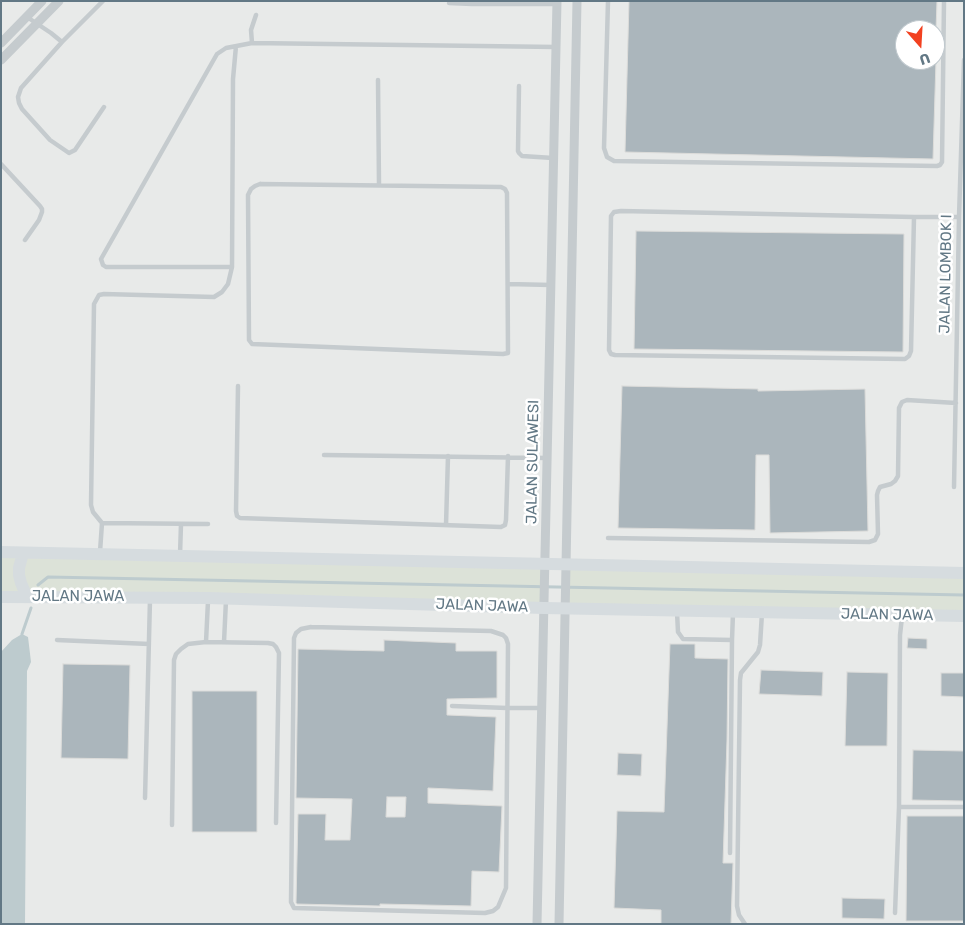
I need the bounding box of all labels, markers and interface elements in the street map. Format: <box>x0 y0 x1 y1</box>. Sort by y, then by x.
north arrow <box>895 20 945 70</box>
text: U <box>917 49 932 68</box>
street label: JALAN LOMBOK I <box>936 214 956 334</box>
street label: JALAN SULAWESI <box>523 400 543 524</box>
street label: JALAN JAWA <box>32 588 124 606</box>
street label: JALAN JAWA <box>435 595 529 617</box>
street label: JALAN JAWA <box>841 605 933 625</box>

